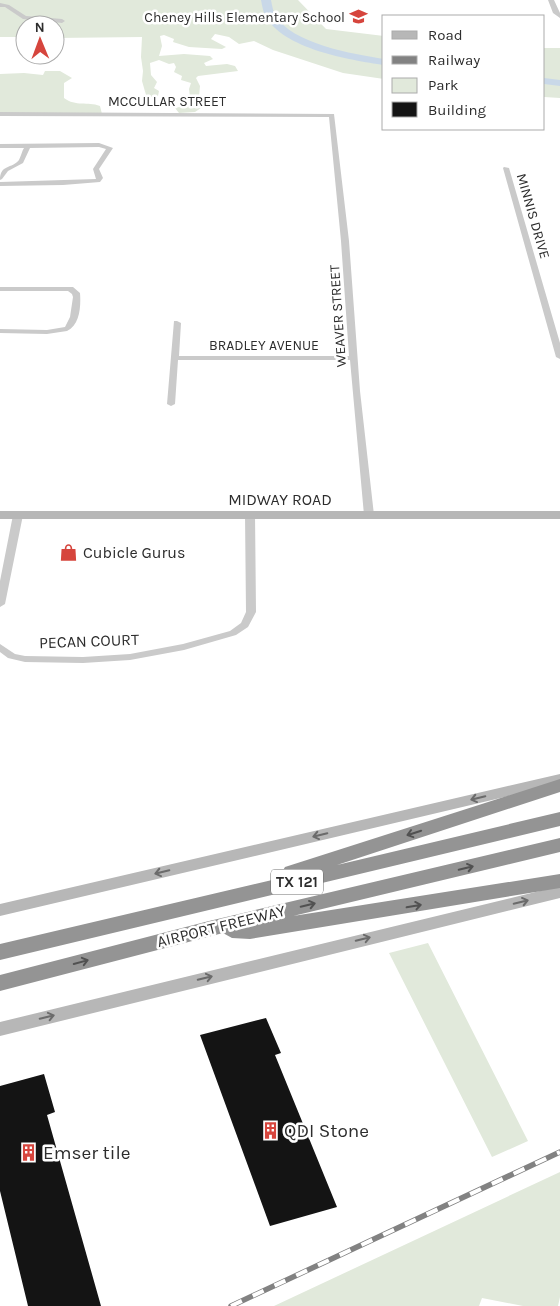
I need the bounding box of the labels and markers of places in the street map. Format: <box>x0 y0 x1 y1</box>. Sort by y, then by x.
school or university icon: Cheney Hills Elementary School <box>349 7 369 27</box>
place label: Cheney Hills Elementary School <box>144 9 345 26</box>
shop icon: Cubicle Gurus <box>59 542 79 562</box>
place label: Cubicle Gurus <box>83 543 185 562</box>
place label: QDI Stone <box>284 1120 369 1142</box>
building icon: QDI Stone <box>260 1121 280 1141</box>
place label: Emser tile <box>43 1142 130 1164</box>
building icon: Emser tile <box>19 1143 39 1163</box>

